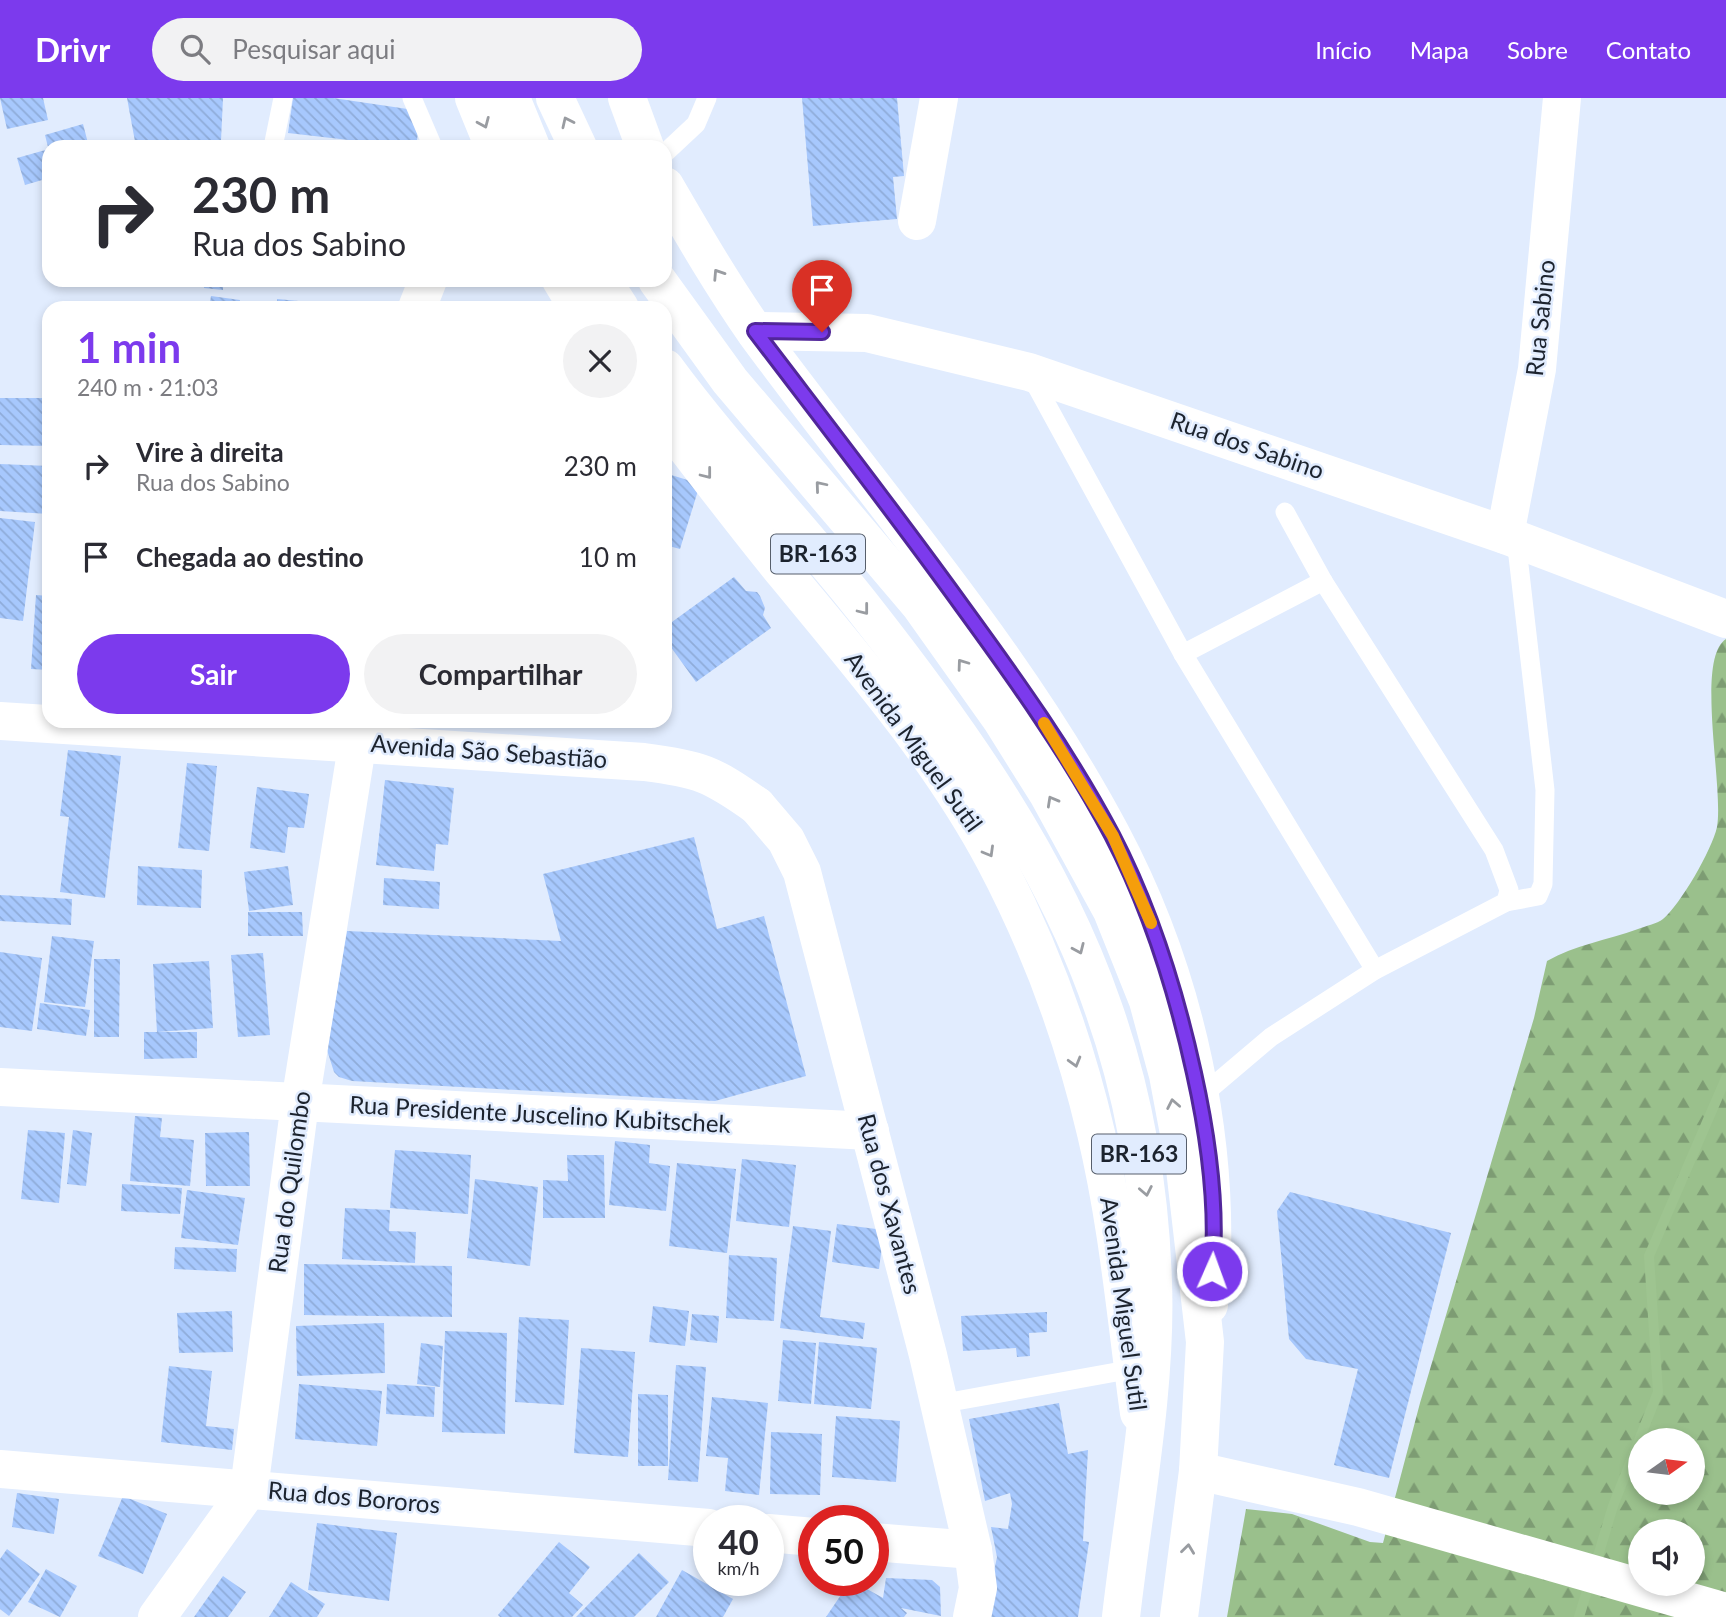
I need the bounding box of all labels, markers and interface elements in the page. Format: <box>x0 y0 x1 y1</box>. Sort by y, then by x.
search box <box>152 18 642 81</box>
text: Drivr <box>35 29 110 69</box>
icon: search <box>176 30 214 68</box>
text: Pesquisar aqui <box>232 33 395 65</box>
text: Início <box>1315 35 1372 64</box>
text: Mapa <box>1410 35 1469 64</box>
text: Sobre <box>1507 35 1568 64</box>
text: Contato <box>1606 35 1691 64</box>
one-way arrow <box>475 116 489 128</box>
one-way arrow <box>561 117 575 130</box>
text: 230 m <box>192 165 330 223</box>
icon: right <box>77 168 168 259</box>
text: Rua dos Sabino <box>192 224 406 263</box>
street label: Rua Sabino <box>1519 258 1560 378</box>
pin <box>792 260 852 332</box>
one-way arrow <box>713 269 726 282</box>
icon: arrive <box>803 271 841 309</box>
text: 1 min <box>77 322 181 372</box>
button: close <box>563 324 637 398</box>
text: 240 m · 21:03 <box>77 373 219 401</box>
street label: Rua dos Sabino <box>1167 405 1328 484</box>
text: Vire à direita <box>136 436 284 468</box>
icon: right <box>77 447 115 485</box>
text: 230 m <box>564 450 637 482</box>
one-way arrow <box>698 467 711 479</box>
text: Rua dos Sabino <box>136 468 290 496</box>
one-way arrow <box>816 481 829 493</box>
road number: BR-163 <box>771 534 865 574</box>
icon: arrive <box>77 538 115 576</box>
text: Chegada ao destino <box>136 541 364 573</box>
text: 10 m <box>579 541 637 573</box>
one-way arrow <box>856 602 869 614</box>
button: Sair <box>77 634 350 714</box>
button: Compartilhar <box>364 634 637 714</box>
street label: Avenida Miguel Sutil <box>839 645 989 837</box>
one-way arrow <box>958 659 970 672</box>
street label: Avenida São Sebastião <box>370 728 608 773</box>
one-way arrow <box>1047 795 1060 808</box>
one-way arrow <box>981 845 994 858</box>
one-way arrow <box>1071 942 1085 954</box>
one-way arrow <box>1067 1056 1082 1068</box>
street label: Rua do Quilombo <box>261 1089 316 1275</box>
street label: Rua Presidente Juscelino Kubitschek <box>349 1089 732 1138</box>
one-way arrow <box>1166 1098 1181 1110</box>
street label: Rua dos Xavantes <box>852 1110 928 1297</box>
road number: BR-163 <box>1092 1134 1186 1174</box>
one-way arrow <box>1137 1185 1152 1197</box>
street label: Avenida Miguel Sutil <box>1095 1195 1154 1413</box>
position arrow <box>1175 1234 1249 1308</box>
north arrow <box>1628 1428 1704 1505</box>
map controls <box>1628 1428 1705 1596</box>
street label: Rua dos Bororos <box>267 1475 441 1518</box>
speed limit sign: 50 <box>798 1505 889 1596</box>
button: sound <box>1628 1519 1705 1596</box>
text: 40 <box>718 1520 759 1562</box>
one-way arrow <box>1181 1543 1196 1555</box>
text: km/h <box>717 1557 760 1579</box>

